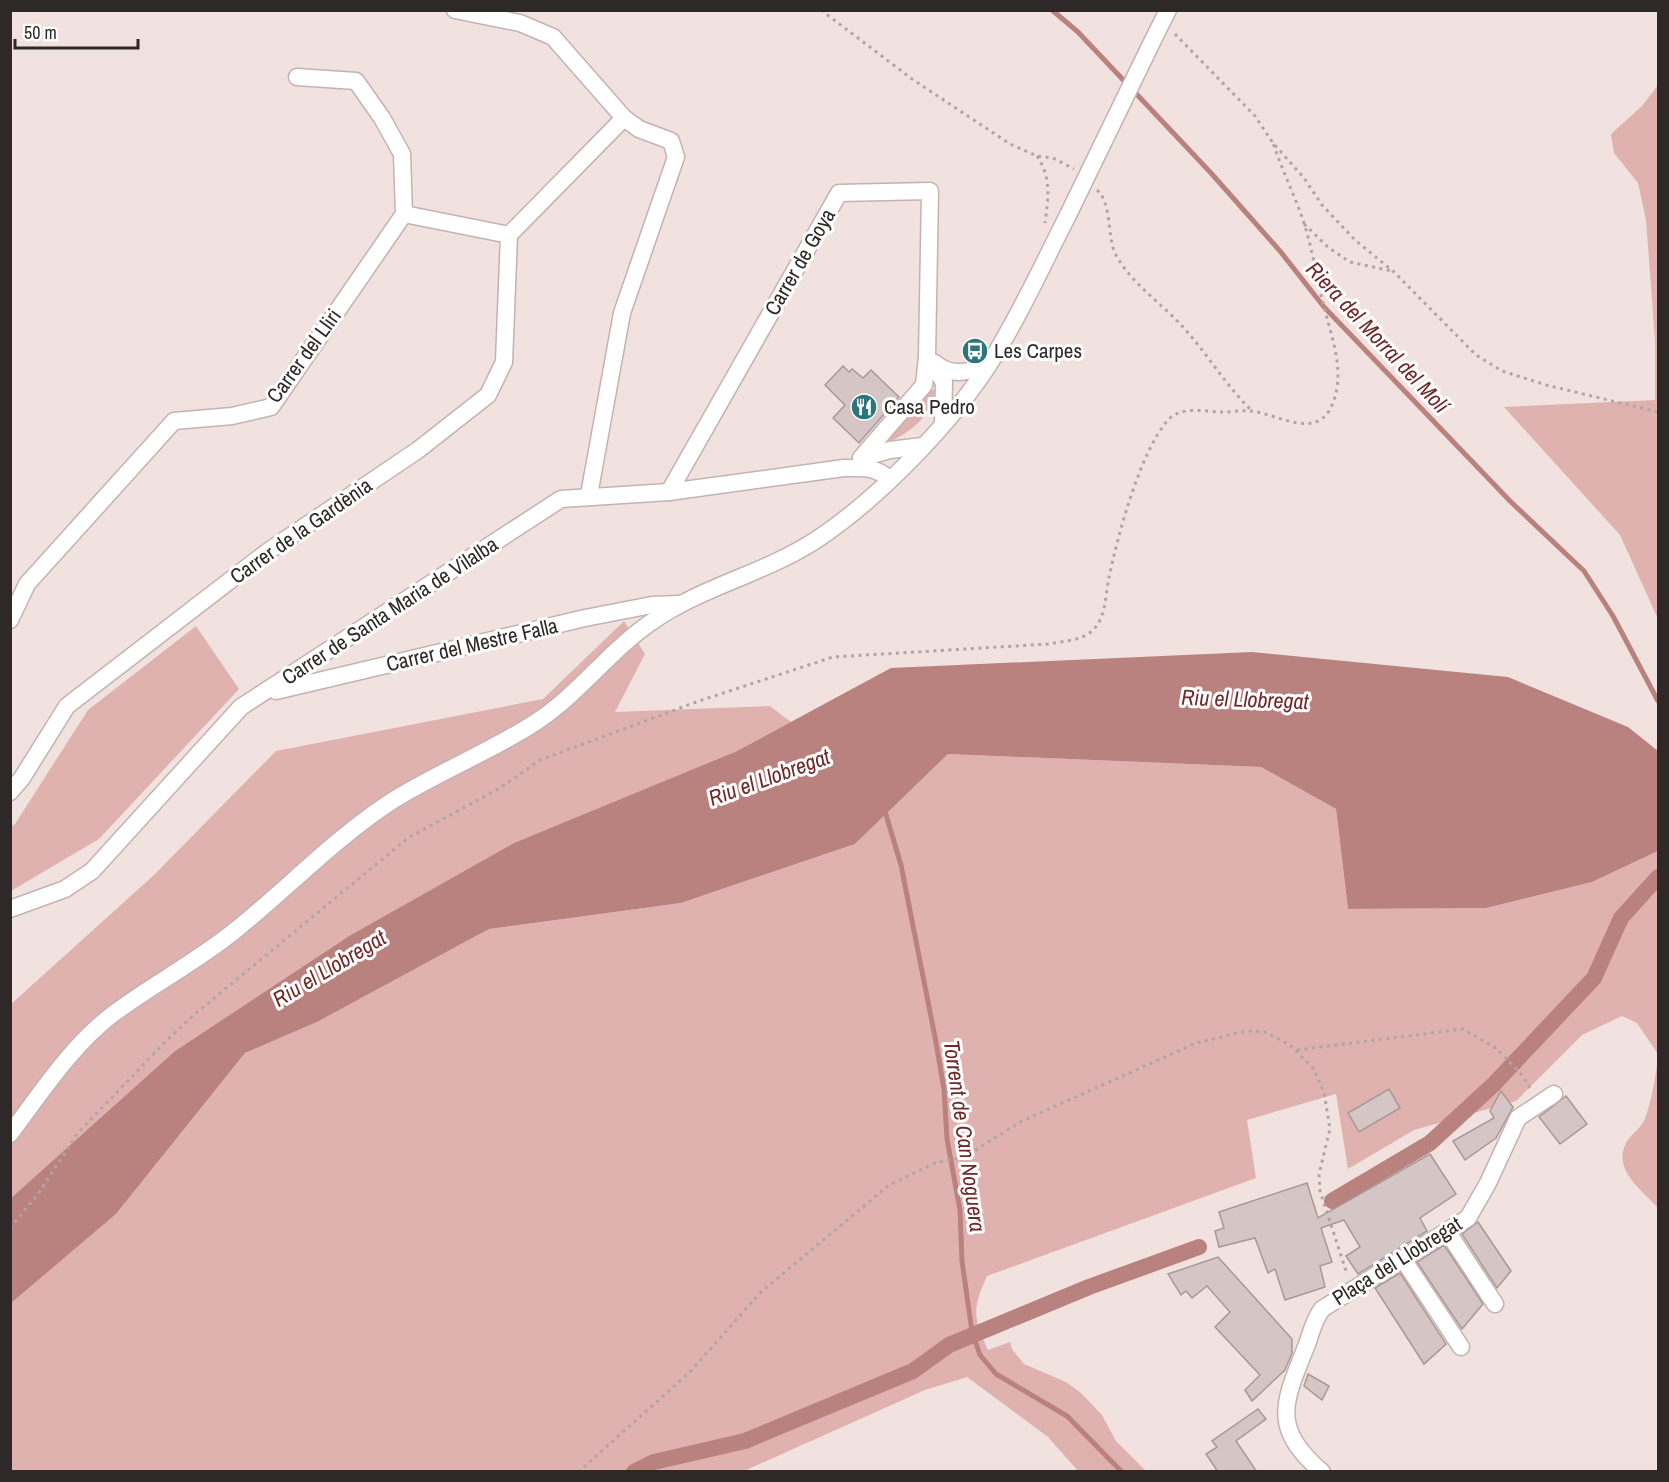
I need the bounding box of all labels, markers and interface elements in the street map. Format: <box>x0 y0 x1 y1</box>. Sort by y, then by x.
scale bar <box>15 12 138 50</box>
text: 50 m <box>24 20 57 45</box>
street label: Carrer de Goya <box>757 203 842 320</box>
water label: Riera del Morral del Molí <box>1300 255 1458 421</box>
street label: Carrer del Lliri <box>260 303 348 409</box>
bus stop icon: Les Carpes <box>960 336 990 366</box>
place label: Les Carpes <box>994 336 1082 365</box>
restaurant icon: Casa Pedro <box>849 392 879 422</box>
place label: Casa Pedro <box>884 392 975 421</box>
street label: Carrer de la Gardènia <box>224 470 378 591</box>
street label: Carrer de Santa Maria de Vilalba <box>276 529 504 691</box>
street label: Carrer del Mestre Falla <box>383 611 561 678</box>
water label: Riu el Llobregat <box>1181 682 1310 716</box>
water label: Riu el Llobregat <box>704 741 835 813</box>
water label: Riu el Llobregat <box>267 922 392 1014</box>
water label: Torrent de Can Noguera <box>937 1038 993 1234</box>
street label: Plaça del Llobregat <box>1327 1209 1467 1312</box>

